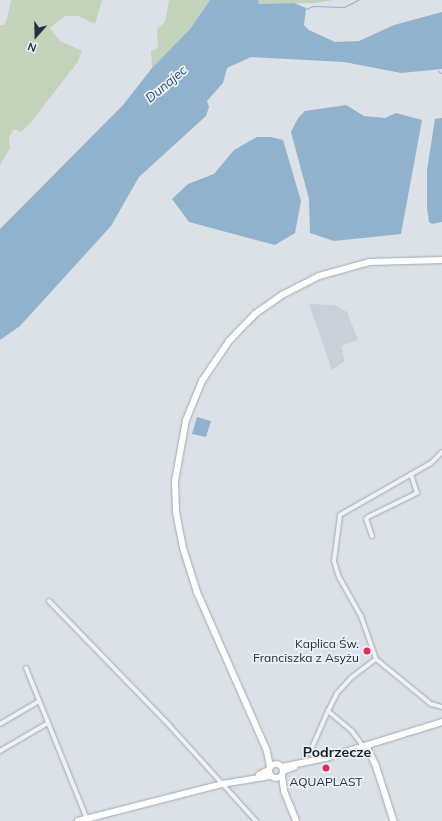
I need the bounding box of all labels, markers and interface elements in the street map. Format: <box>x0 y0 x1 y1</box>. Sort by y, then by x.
north arrow <box>16 16 56 56</box>
text: N <box>26 39 38 55</box>
water label: Dunajec <box>142 62 190 106</box>
place label: Kaplica Św. Franciszka z Asyżu <box>253 637 359 665</box>
marker: Kaplica Św. Franciszka z Asyżu <box>362 646 372 656</box>
district label: Podrzecze <box>303 744 371 760</box>
marker: AQUAPLAST <box>321 763 331 773</box>
place label: AQUAPLAST <box>290 775 362 789</box>

